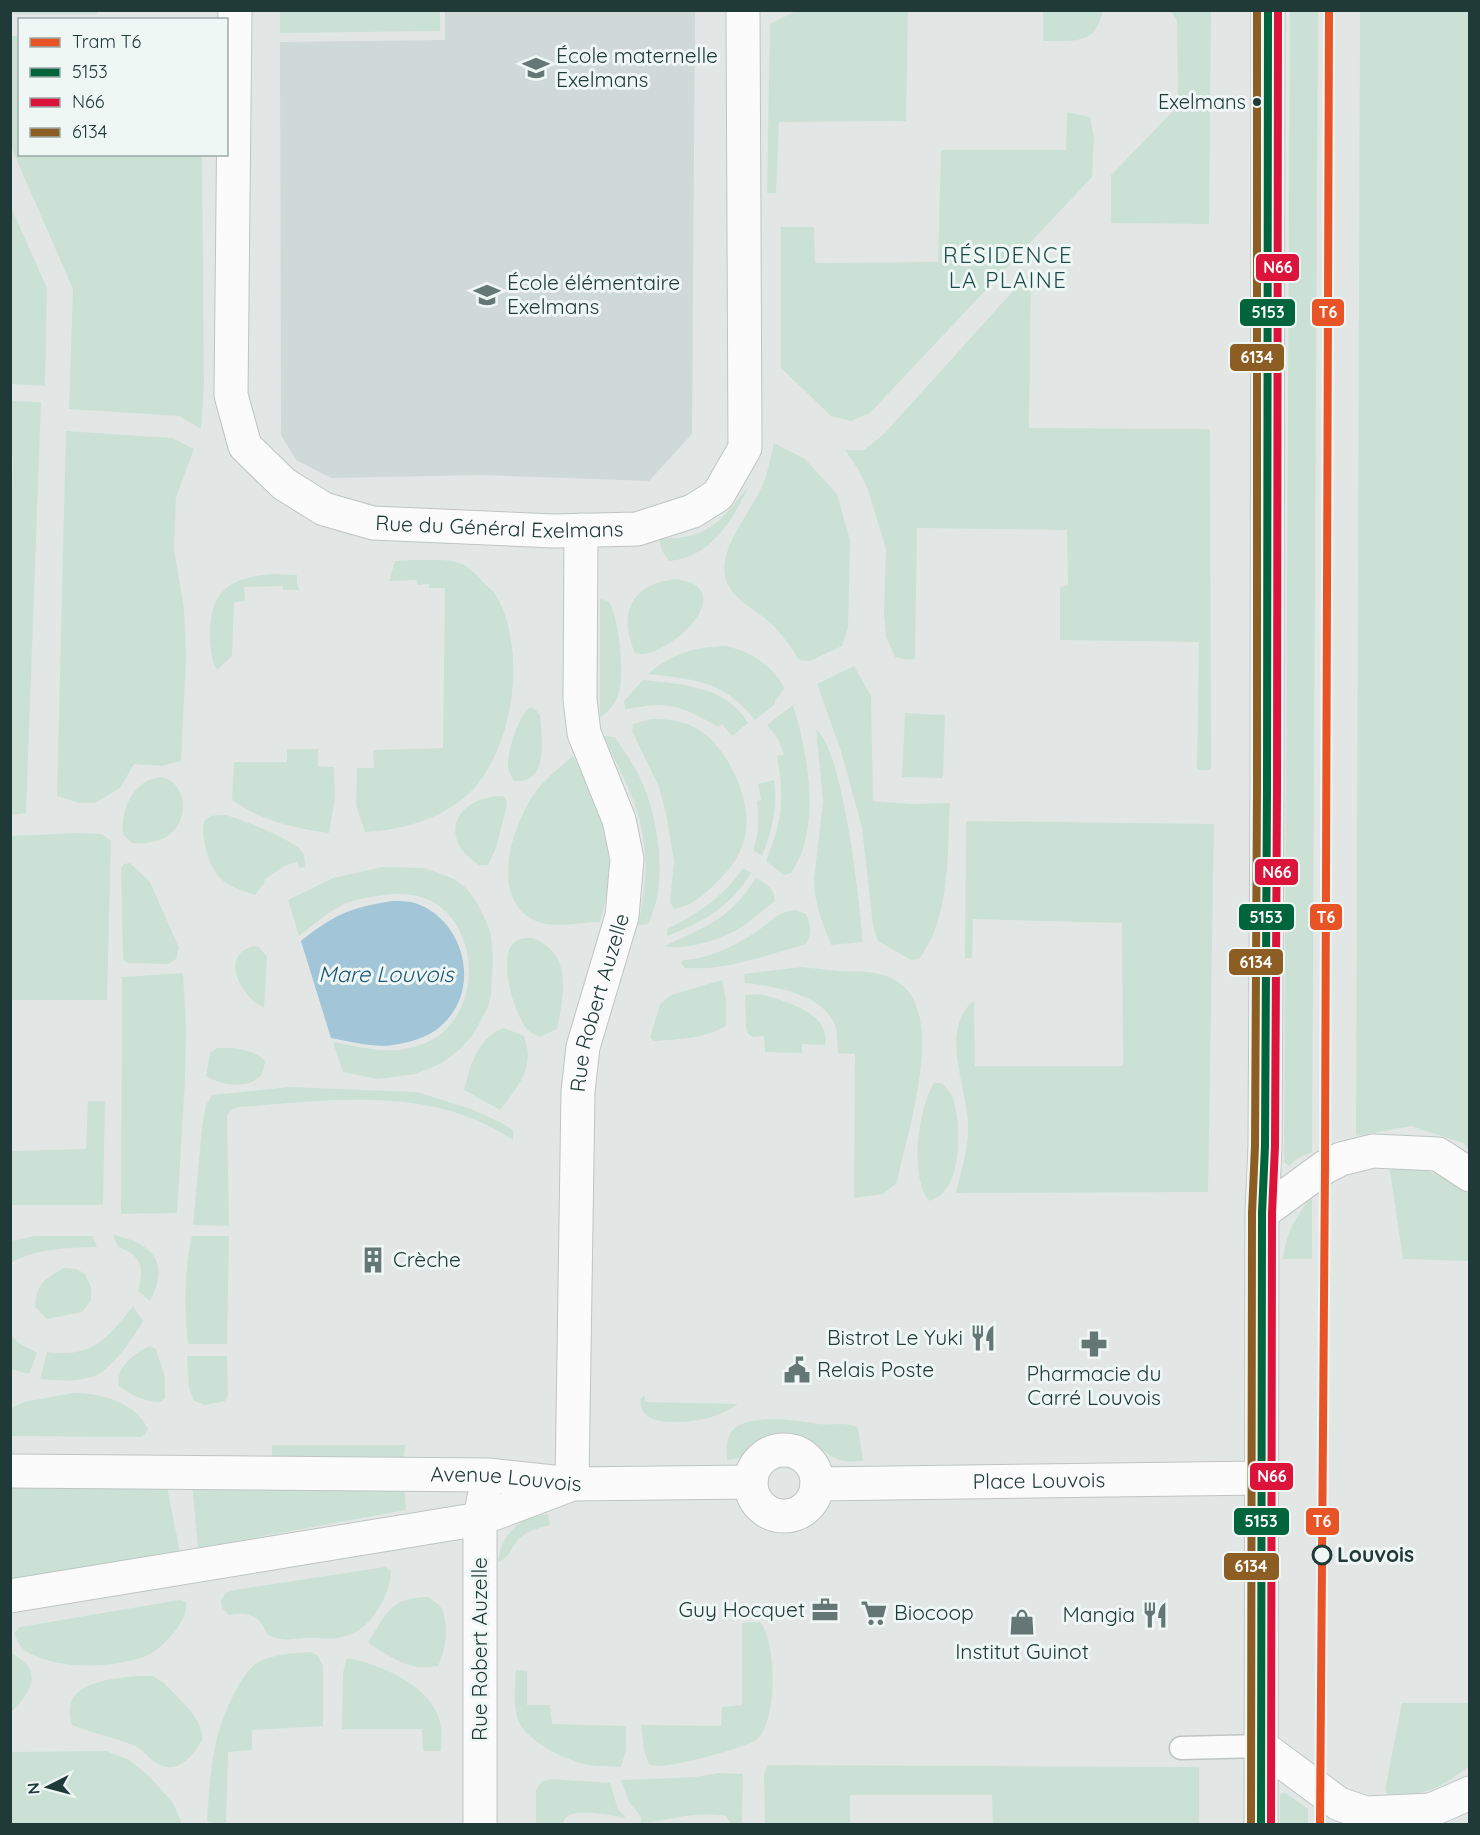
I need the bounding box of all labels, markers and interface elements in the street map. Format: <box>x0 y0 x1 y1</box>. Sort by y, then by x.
legend <box>18 18 228 156</box>
text: Tram T6 <box>72 30 142 53</box>
place label: École maternelle Exelmans <box>556 42 718 92</box>
school or university icon: École maternelle Exelmans <box>521 53 551 83</box>
text: 5153 <box>72 60 108 83</box>
place label: Exelmans <box>1158 89 1246 114</box>
text: N66 <box>72 90 105 113</box>
marker: Exelmans <box>1251 96 1263 108</box>
text: 6134 <box>72 120 107 143</box>
district label: RÉSIDENCE LA PLAINE <box>943 241 1073 294</box>
line badge: N66 <box>1255 253 1300 282</box>
text: N66 <box>1263 257 1293 277</box>
place label: École élémentaire Exelmans <box>507 269 680 319</box>
school or university icon: École élémentaire Exelmans <box>472 280 502 310</box>
line badge: 5153 <box>1239 298 1296 327</box>
line badge: T6 <box>1311 298 1345 327</box>
text: 5153 <box>1251 302 1285 322</box>
text: T6 <box>1319 302 1338 322</box>
line badge: 6134 <box>1229 343 1285 372</box>
text: 6134 <box>1241 347 1274 367</box>
street label: Rue du Général Exelmans <box>375 509 624 543</box>
line badge: N66 <box>1254 858 1299 886</box>
text: N66 <box>1262 862 1292 882</box>
line badge: 5153 <box>1238 903 1295 931</box>
line badge: T6 <box>1309 903 1343 931</box>
text: 5153 <box>1249 907 1283 927</box>
text: T6 <box>1317 907 1336 927</box>
street label: Rue Robert Auzelle <box>564 910 634 1093</box>
line badge: 6134 <box>1228 948 1284 976</box>
text: 6134 <box>1240 952 1273 972</box>
water label: Mare Louvois <box>318 960 455 988</box>
building icon: Crèche <box>358 1245 388 1275</box>
place label: Crèche <box>393 1246 461 1272</box>
restaurant icon: Bistrot Le Yuki <box>968 1323 998 1353</box>
place label: Bistrot Le Yuki <box>827 1324 963 1350</box>
pharmacy icon: Pharmacie du Carré Louvois <box>1079 1329 1109 1359</box>
public building icon: Relais Poste <box>782 1355 812 1385</box>
place label: Relais Poste <box>817 1356 934 1382</box>
place label: Pharmacie du Carré Louvois <box>1026 1360 1162 1410</box>
street label: Avenue Louvois <box>430 1461 581 1496</box>
line badge: N66 <box>1249 1462 1294 1491</box>
street label: Place Louvois <box>973 1466 1105 1494</box>
text: N66 <box>1257 1466 1287 1486</box>
line badge: 5153 <box>1233 1507 1290 1536</box>
line badge: T6 <box>1305 1507 1340 1536</box>
text: 5153 <box>1244 1511 1278 1531</box>
text: T6 <box>1313 1511 1332 1531</box>
place label: Louvois <box>1337 1541 1414 1567</box>
marker: Louvois <box>1312 1545 1332 1565</box>
line badge: 6134 <box>1223 1552 1280 1581</box>
text: 6134 <box>1235 1556 1268 1576</box>
street label: Rue Robert Auzelle <box>466 1557 492 1741</box>
office icon: Guy Hocquet <box>810 1595 840 1625</box>
place label: Guy Hocquet <box>678 1596 805 1622</box>
supermarket icon: Biocoop <box>859 1598 889 1628</box>
place label: Biocoop <box>894 1599 974 1625</box>
restaurant icon: Mangia <box>1140 1600 1170 1630</box>
place label: Mangia <box>1062 1601 1135 1627</box>
shop icon: Institut Guinot <box>1007 1607 1037 1637</box>
place label: Institut Guinot <box>955 1638 1089 1664</box>
north arrow <box>18 1757 78 1817</box>
text: N <box>23 1782 44 1795</box>

